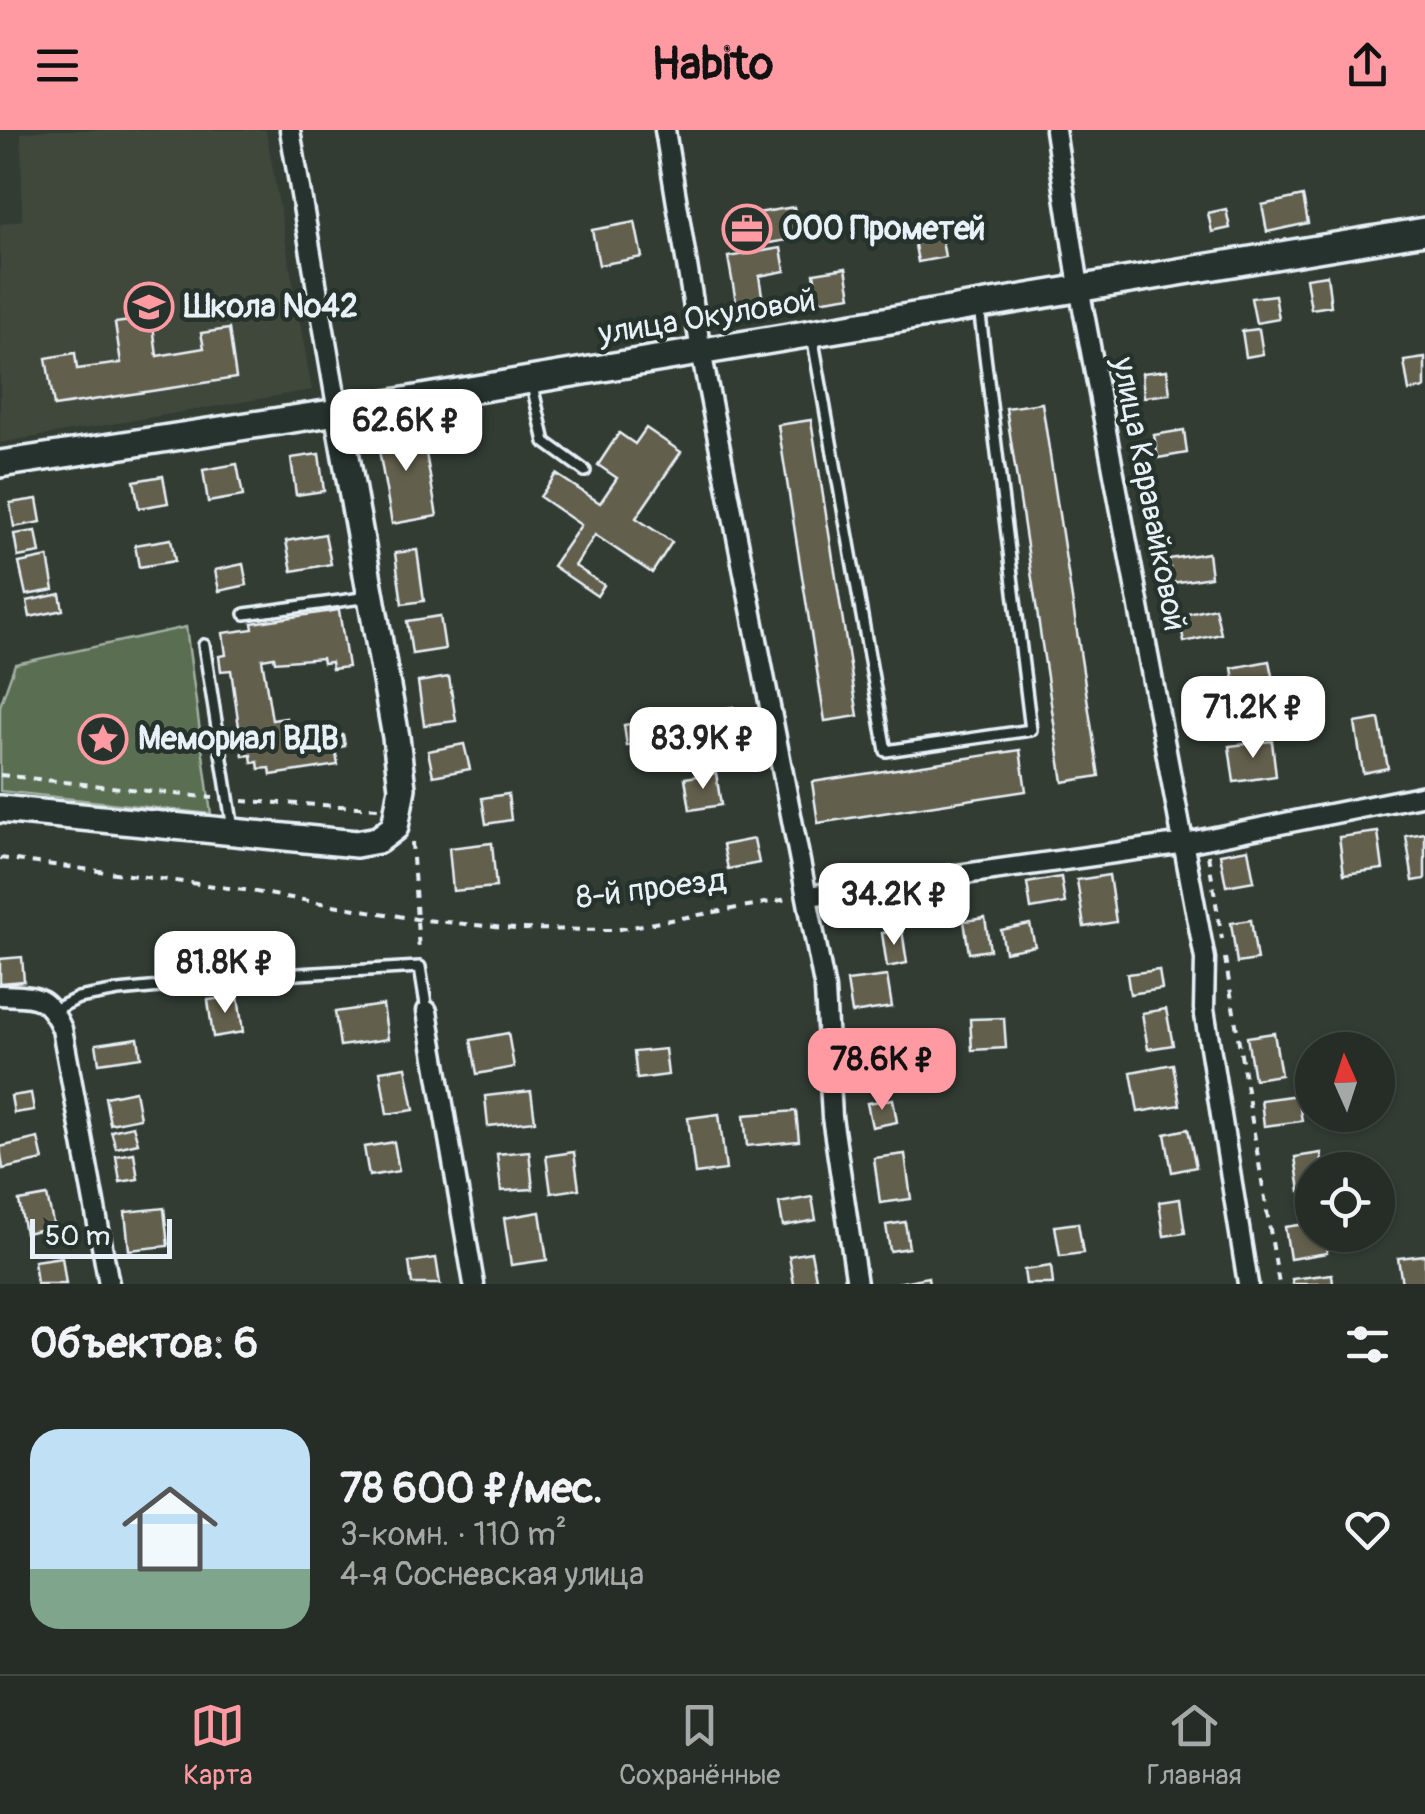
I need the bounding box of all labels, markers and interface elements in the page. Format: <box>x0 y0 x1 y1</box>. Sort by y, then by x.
text: Habito <box>652 37 773 93</box>
icon: menu <box>30 38 85 93</box>
icon: share <box>1340 38 1395 93</box>
office icon: ООО Прометей <box>721 203 773 255</box>
place label: ООО Прометей <box>782 209 985 249</box>
street label: улица Окуловой <box>595 280 818 354</box>
school or university icon: Школа №42 <box>123 281 175 333</box>
place label: Школа №42 <box>183 287 358 327</box>
street label: улица Каравайковой <box>1103 353 1195 634</box>
pin: 62.6K ₽ <box>314 389 498 474</box>
text: 62.6K ₽ <box>352 401 460 441</box>
pin: 71.2K ₽ <box>1161 676 1345 761</box>
text: 71.2K ₽ <box>1203 688 1303 728</box>
pin: 83.9K ₽ <box>611 707 795 792</box>
place icon: Мемориал ВДВ <box>77 713 129 765</box>
place label: Мемориал ВДВ <box>138 719 339 759</box>
text: 83.9K ₽ <box>652 719 754 759</box>
street label: 8-й проезд <box>574 860 728 918</box>
pin: 34.2K ₽ <box>802 863 986 948</box>
text: 34.2K ₽ <box>841 875 947 915</box>
pin: 81.8K ₽ <box>133 931 317 1016</box>
text: 81.8K ₽ <box>176 943 274 983</box>
pin: 78.6K ₽ <box>790 1028 974 1113</box>
north arrow <box>1295 1032 1395 1132</box>
map controls <box>1295 1032 1395 1252</box>
text: 78.6K ₽ <box>830 1040 934 1080</box>
button: locate <box>1295 1152 1395 1252</box>
scale bar <box>30 1214 172 1258</box>
text: 50 m <box>45 1219 110 1254</box>
icon: filters <box>1340 1317 1395 1372</box>
text: Объектов: 6 <box>30 1318 258 1370</box>
text: 78 600 ₽/мес. <box>340 1463 603 1515</box>
icon: home <box>110 1469 230 1589</box>
icon: heart <box>1340 1502 1395 1557</box>
text: 3-комн. · 110 m² <box>340 1515 567 1555</box>
text: 4-я Сосневская улица <box>340 1555 644 1595</box>
tab: Карта <box>183 1698 253 1793</box>
tab: Сохранённые <box>619 1698 780 1793</box>
tab: Главная <box>1147 1698 1242 1793</box>

